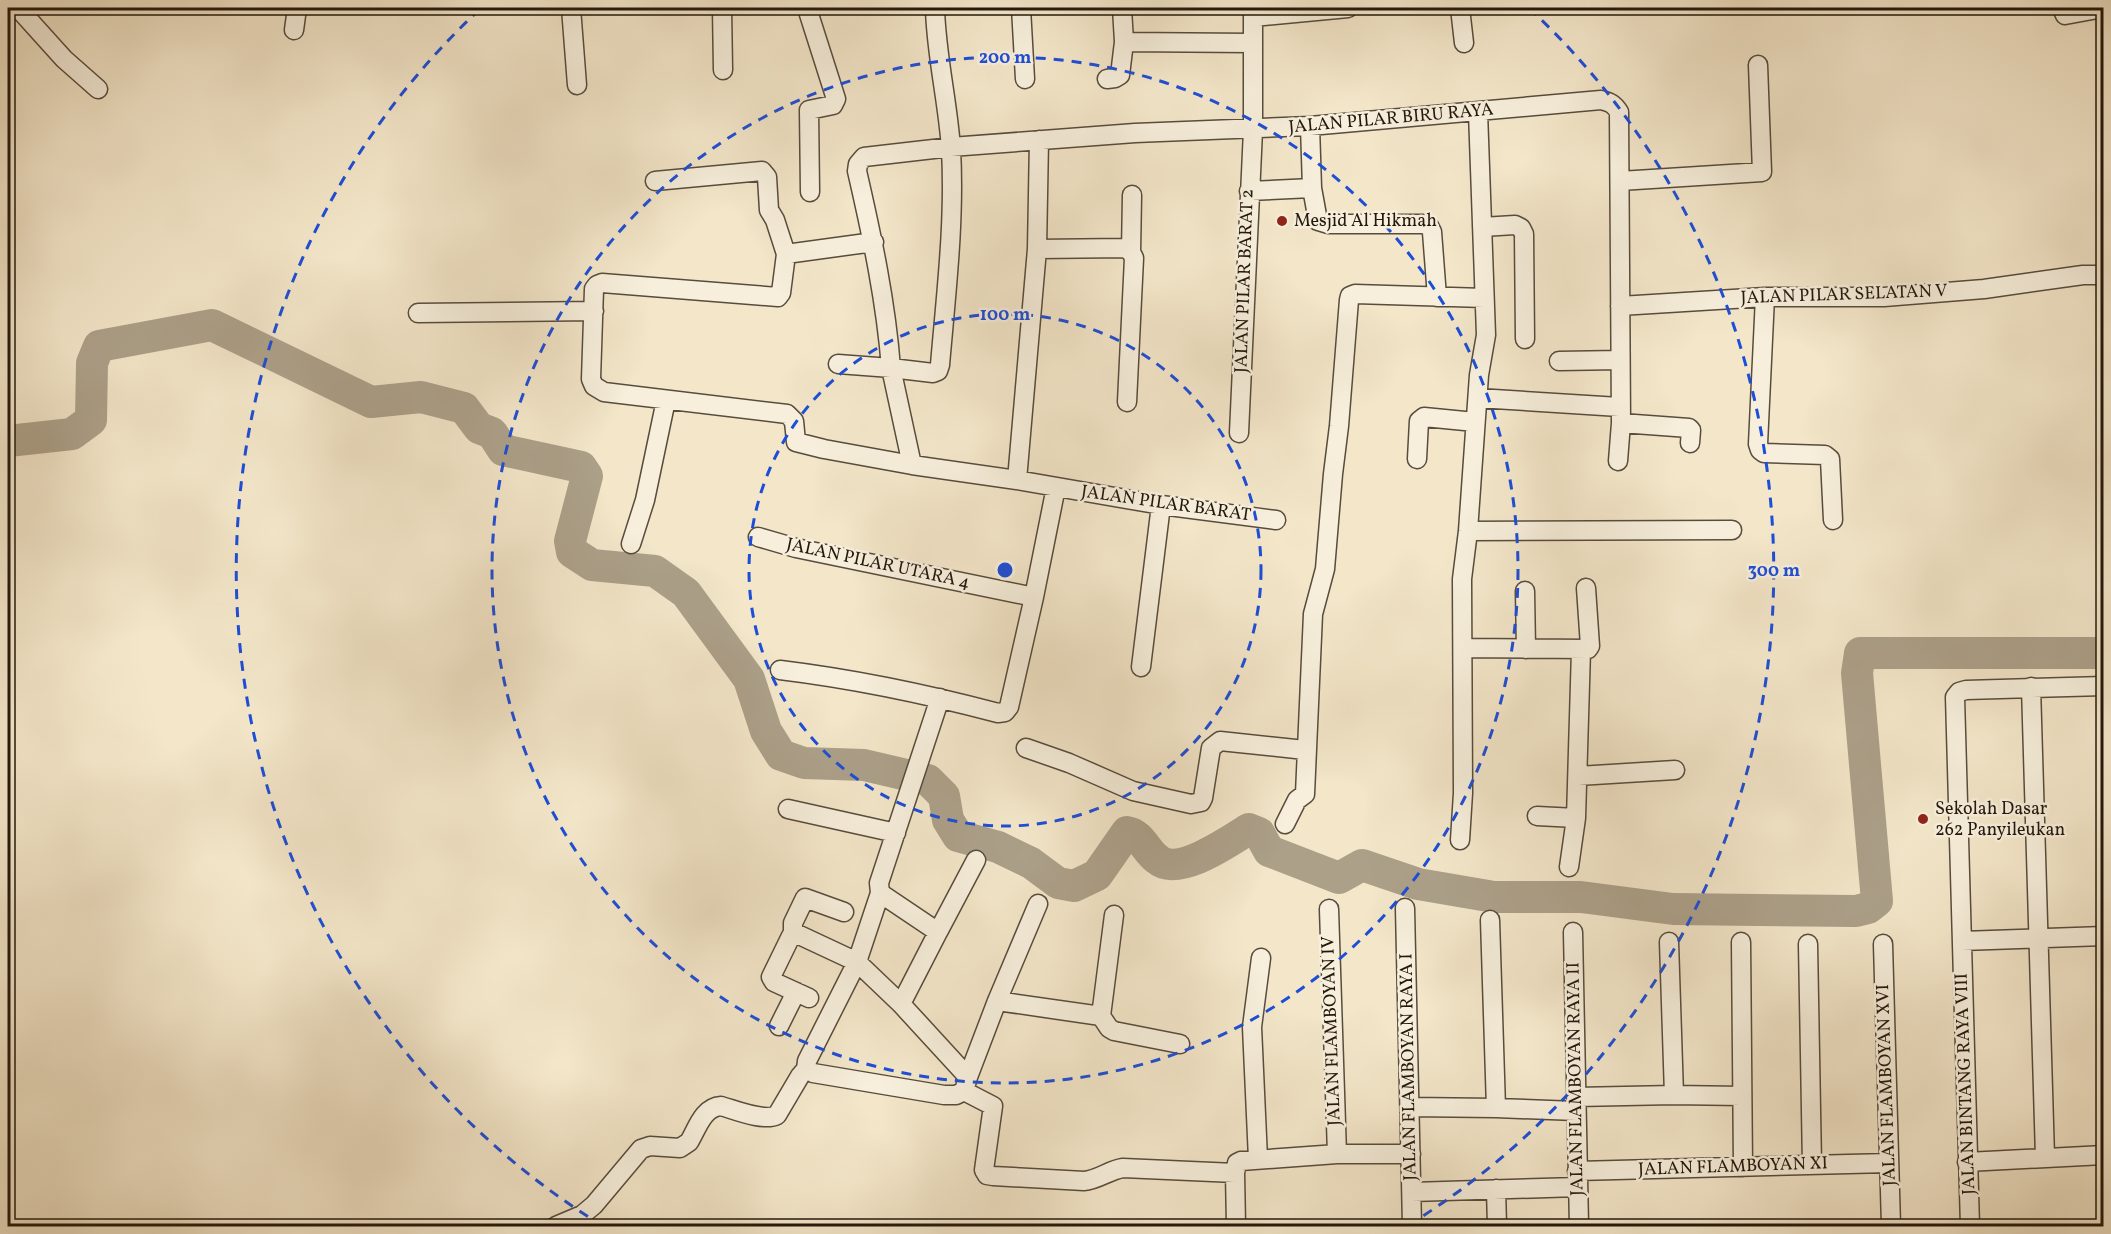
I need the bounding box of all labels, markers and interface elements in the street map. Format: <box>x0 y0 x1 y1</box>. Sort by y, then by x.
text: 200 m <box>979 46 1031 71</box>
street label: JALAN PILAR BIRU RAYA <box>1287 98 1495 140</box>
street label: JALAN PILAR BARAT 2 <box>1229 189 1261 373</box>
place label: Mesjid Al Hikmah <box>1294 209 1437 234</box>
marker: Mesjid Al Hikmah <box>1275 214 1289 228</box>
street label: JALAN PILAR SELATAN V <box>1740 279 1948 311</box>
text: 100 m <box>980 303 1030 328</box>
street label: JALAN PILAR BARAT <box>1079 480 1253 528</box>
street label: JALAN PILAR UTARA 4 <box>784 532 972 596</box>
text: 300 m <box>1748 559 1800 584</box>
centre of rings <box>995 560 1015 580</box>
place label: Sekolah Dasar 262 Panyileukan <box>1935 797 2065 843</box>
marker: Sekolah Dasar 262 Panyileukan <box>1916 812 1930 826</box>
street label: JALAN FLAMBOYAN IV <box>1316 936 1348 1126</box>
street label: JALAN FLAMBOYAN RAYA I <box>1395 953 1423 1181</box>
street label: JALAN FLAMBOYAN RAYA II <box>1561 962 1591 1196</box>
street label: JALAN BINTANG RAYA VIII <box>1950 973 1982 1195</box>
street label: JALAN FLAMBOYAN XVI <box>1871 984 1903 1186</box>
street label: JALAN FLAMBOYAN XI <box>1638 1151 1828 1183</box>

